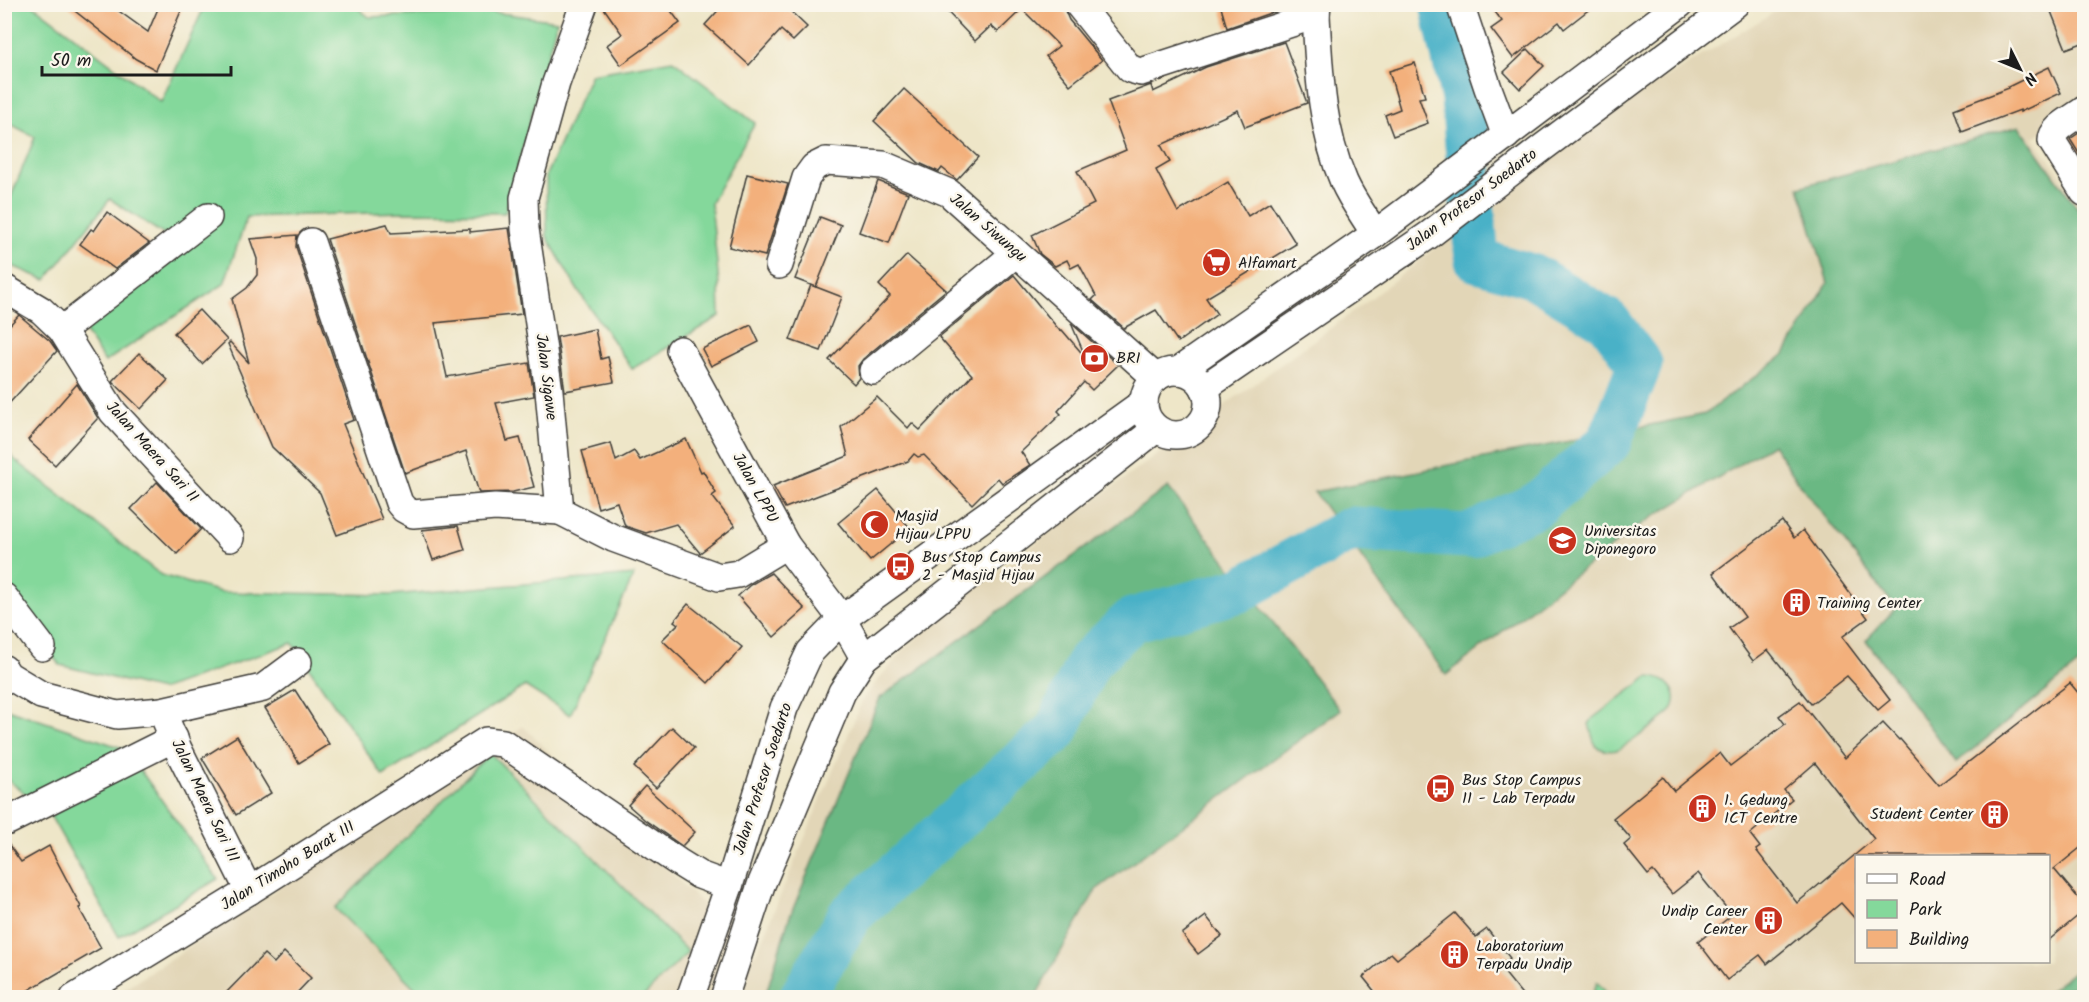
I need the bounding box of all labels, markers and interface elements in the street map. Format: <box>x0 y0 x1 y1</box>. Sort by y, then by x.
scale bar <box>42 39 231 77</box>
north arrow <box>1990 39 2050 99</box>
text: 50 m <box>51 47 91 76</box>
text: N <box>2017 66 2042 90</box>
street label: Jalan Profesor Soedarto <box>1401 142 1543 258</box>
street label: Jalan Siwungu <box>944 187 1033 269</box>
supermarket icon: Alfamart <box>1201 247 1233 279</box>
place label: Alfamart <box>1238 251 1298 276</box>
street label: Jalan Sigawe <box>528 332 564 422</box>
bank icon: BRI <box>1079 342 1111 374</box>
place label: BRI <box>1116 346 1141 371</box>
street label: Jalan Maera Sari II <box>99 396 205 508</box>
street label: Jalan LPPU <box>725 448 785 528</box>
place label: Masjid Hijau LPPU <box>895 504 971 547</box>
mosque icon: Masjid Hijau LPPU <box>858 509 890 541</box>
place label: Universitas Diponegoro <box>1584 519 1656 562</box>
school or university icon: Universitas Diponegoro <box>1547 524 1579 556</box>
place label: Bus Stop Campus 2 - Masjid Hijau <box>922 545 1041 588</box>
bus stop icon: Bus Stop Campus 2 - Masjid Hijau <box>885 550 917 582</box>
building icon: Training Center <box>1780 587 1812 619</box>
place label: Training Center <box>1817 591 1923 616</box>
street label: Jalan Profesor Soedarto <box>727 700 799 858</box>
street label: Jalan Maera Sari III <box>164 735 246 867</box>
place label: Bus Stop Campus 11 - Lab Terpadu <box>1462 768 1581 811</box>
bus stop icon: Bus Stop Campus 11 - Lab Terpadu <box>1425 773 1457 805</box>
place label: 1. Gedung ICT Centre <box>1724 788 1798 831</box>
building icon: 1. Gedung ICT Centre <box>1687 793 1719 825</box>
building icon: Student Center <box>1978 798 2010 830</box>
place label: Student Center <box>1870 802 1975 827</box>
street label: Jalan Timoho Barat III <box>216 815 360 917</box>
legend <box>1855 855 2050 963</box>
text: Road <box>1909 866 1946 895</box>
text: Park <box>1909 896 1942 925</box>
place label: Undip Career Center <box>1661 899 1749 942</box>
building icon: Undip Career Center <box>1752 904 1784 936</box>
text: Building <box>1909 926 1969 955</box>
place label: Laboratorium Terpadu Undip <box>1476 934 1572 977</box>
building icon: Laboratorium Terpadu Undip <box>1439 939 1471 971</box>

